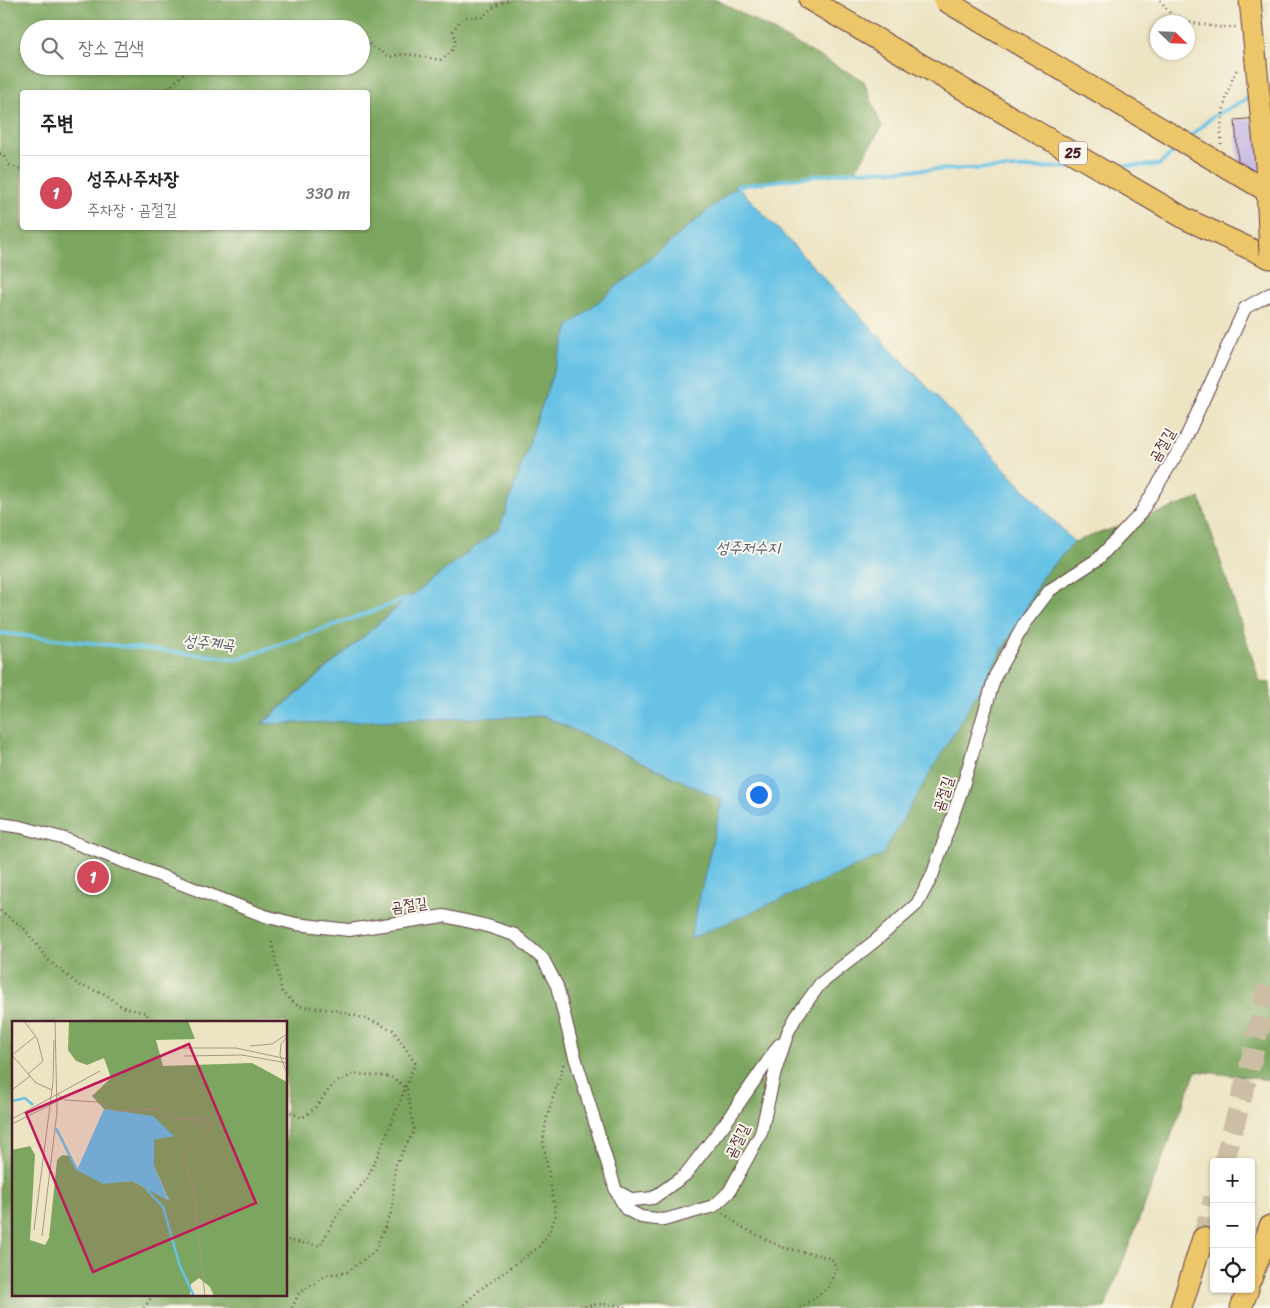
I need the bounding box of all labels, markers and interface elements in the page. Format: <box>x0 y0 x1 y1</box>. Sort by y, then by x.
north arrow <box>1150 15 1195 60</box>
search box <box>20 20 370 75</box>
text: 장소 검색 <box>78 31 144 64</box>
icon: search <box>38 34 66 62</box>
text: 주변 <box>40 104 74 142</box>
road number: 25 <box>1059 142 1087 164</box>
text: 성주사주차장 <box>87 162 179 195</box>
text: 1 <box>53 179 59 208</box>
text: 330 m <box>306 179 350 208</box>
text: 주차장 · 곰절길 <box>87 195 177 224</box>
street label: 곰절길 <box>1142 423 1182 467</box>
water label: 성주저수지 <box>716 533 782 562</box>
water label: 성주계곡 <box>182 626 236 659</box>
street label: 곰절길 <box>925 773 961 815</box>
your location <box>746 782 772 808</box>
pin: 1 <box>77 858 109 896</box>
street label: 곰절길 <box>389 890 429 920</box>
inset map <box>12 1021 288 1296</box>
street label: 곰절길 <box>717 1119 757 1163</box>
map controls <box>1210 1158 1255 1293</box>
button: + <box>1210 1158 1255 1203</box>
button: − <box>1210 1203 1255 1248</box>
button: locate <box>1210 1248 1255 1293</box>

